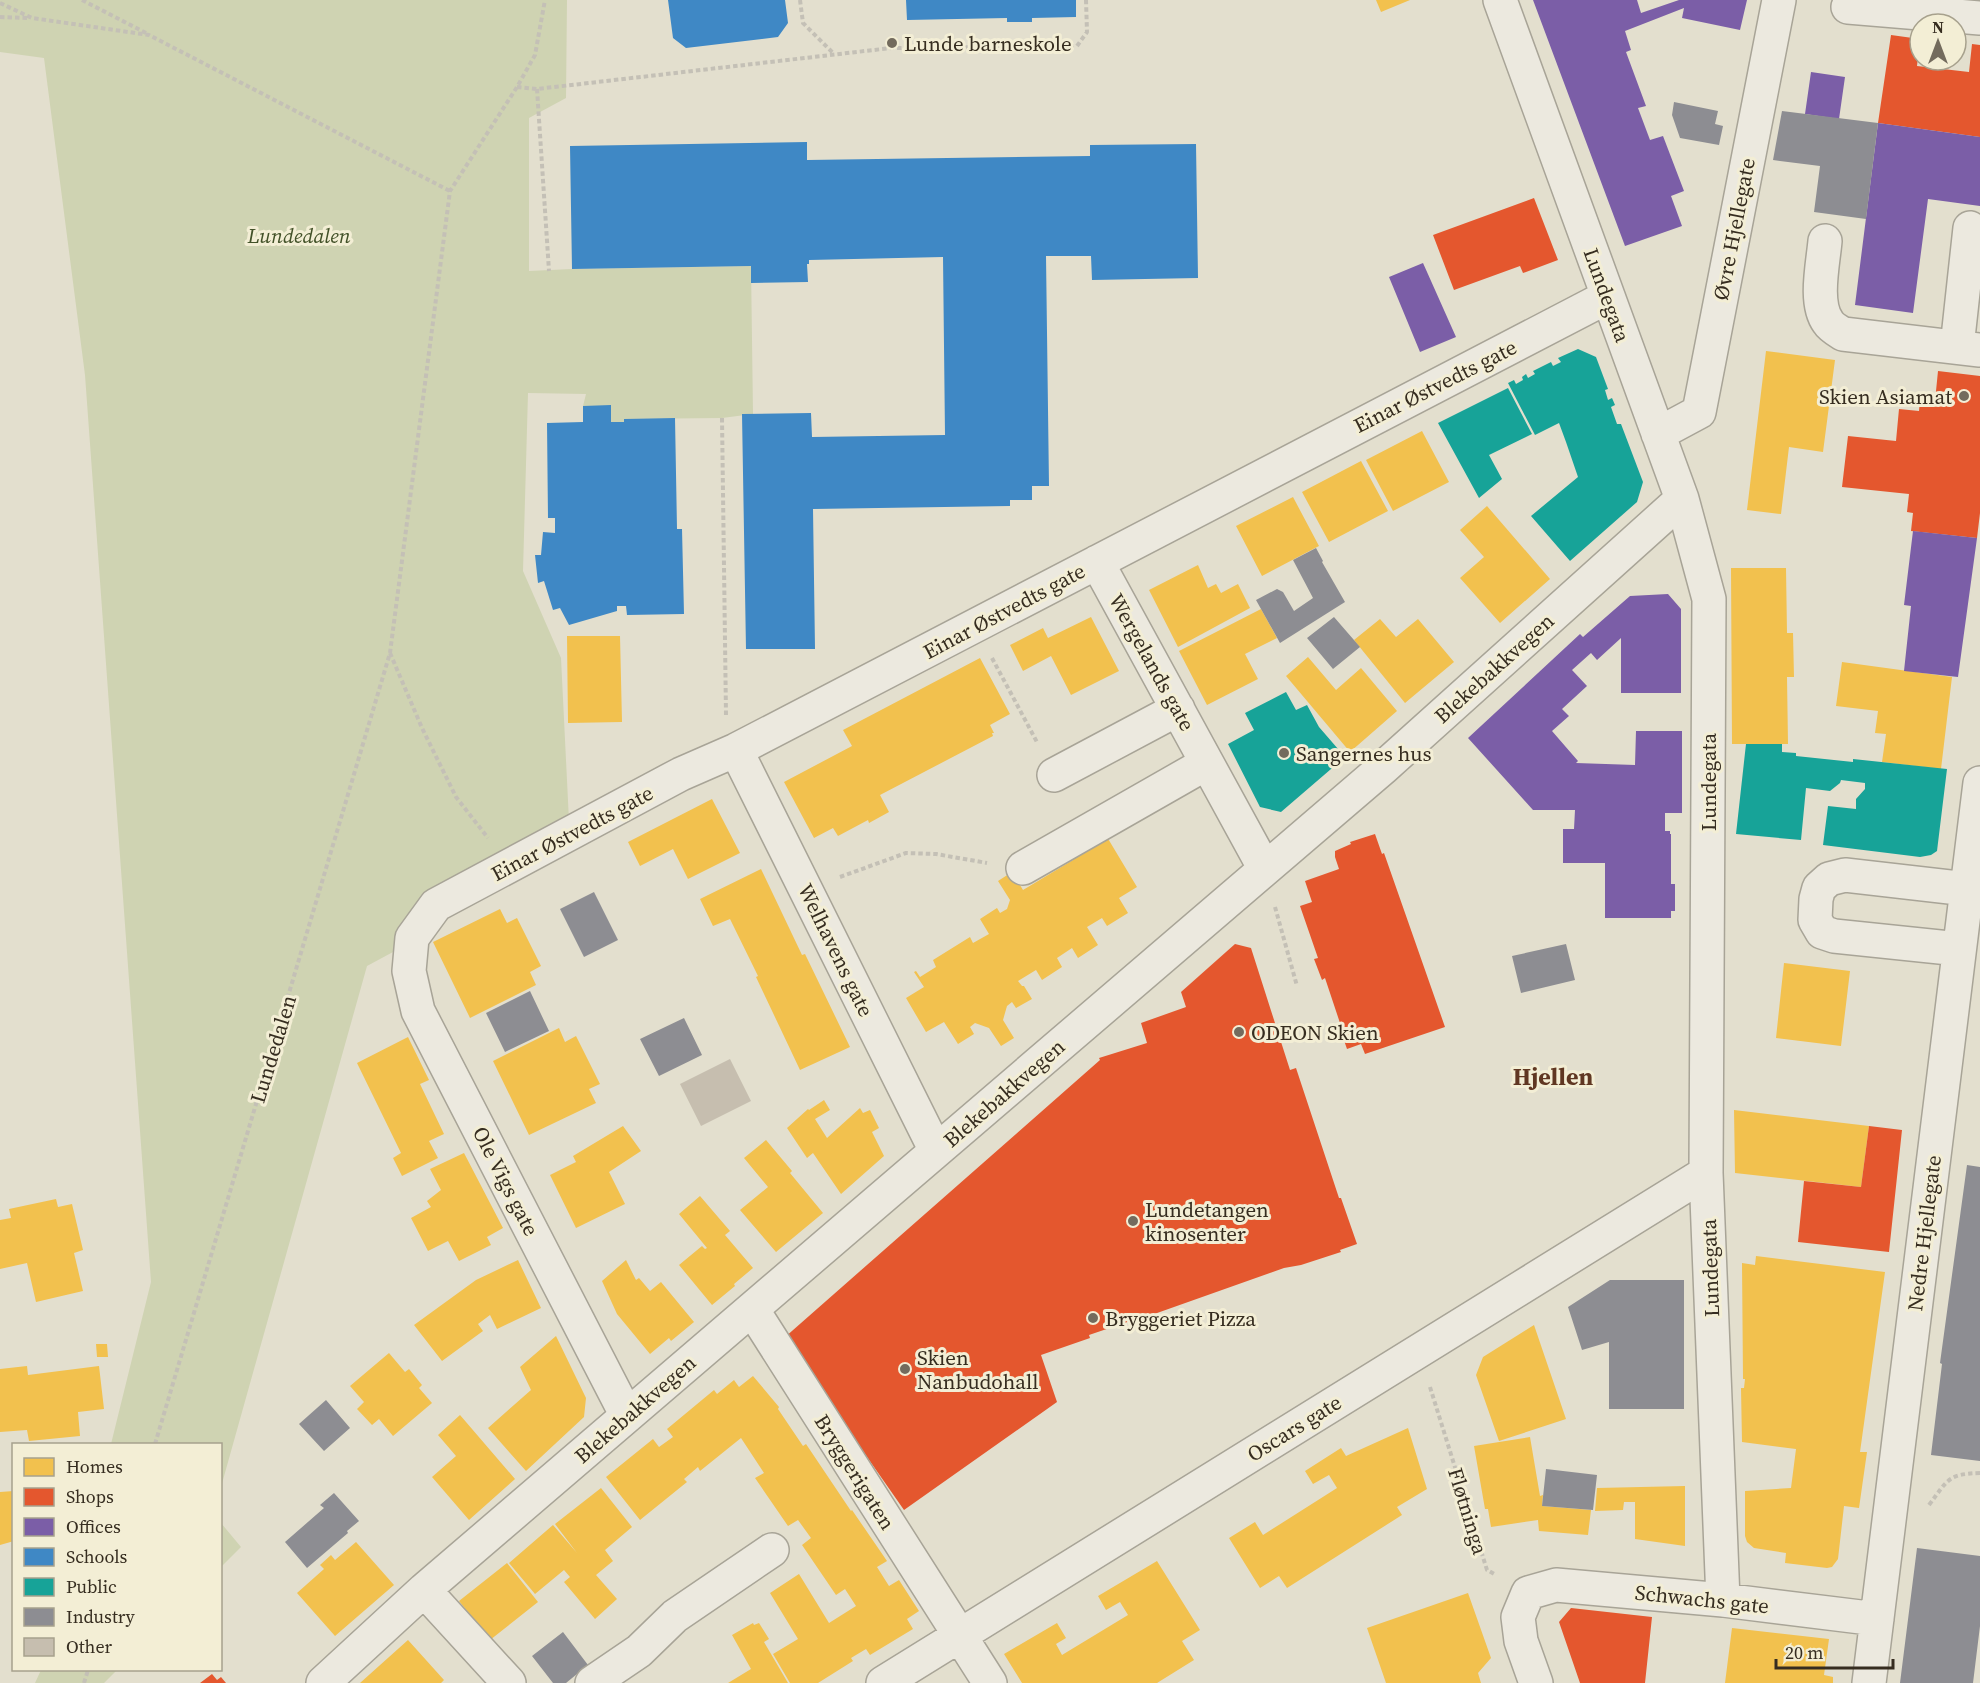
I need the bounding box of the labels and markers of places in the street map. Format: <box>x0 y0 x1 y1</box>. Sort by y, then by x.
place label: Lunde barneskole <box>904 29 1072 58</box>
marker: Lunde barneskole <box>885 36 899 50</box>
place label: Skien Asiamat <box>1819 382 1952 411</box>
marker: Skien Asiamat <box>1957 389 1971 403</box>
place label: Sangernes hus <box>1296 739 1432 768</box>
marker: Sangernes hus <box>1277 746 1291 760</box>
place label: ODEON Skien <box>1251 1018 1379 1047</box>
marker: ODEON Skien <box>1232 1025 1246 1039</box>
place label: Lundetangen kinosenter <box>1145 1195 1269 1248</box>
marker: Lundetangen kinosenter <box>1126 1214 1140 1228</box>
place label: Bryggeriet Pizza <box>1105 1304 1256 1333</box>
marker: Bryggeriet Pizza <box>1086 1311 1100 1325</box>
place label: Skien Nanbudohall <box>917 1343 1039 1396</box>
marker: Skien Nanbudohall <box>898 1362 912 1376</box>

